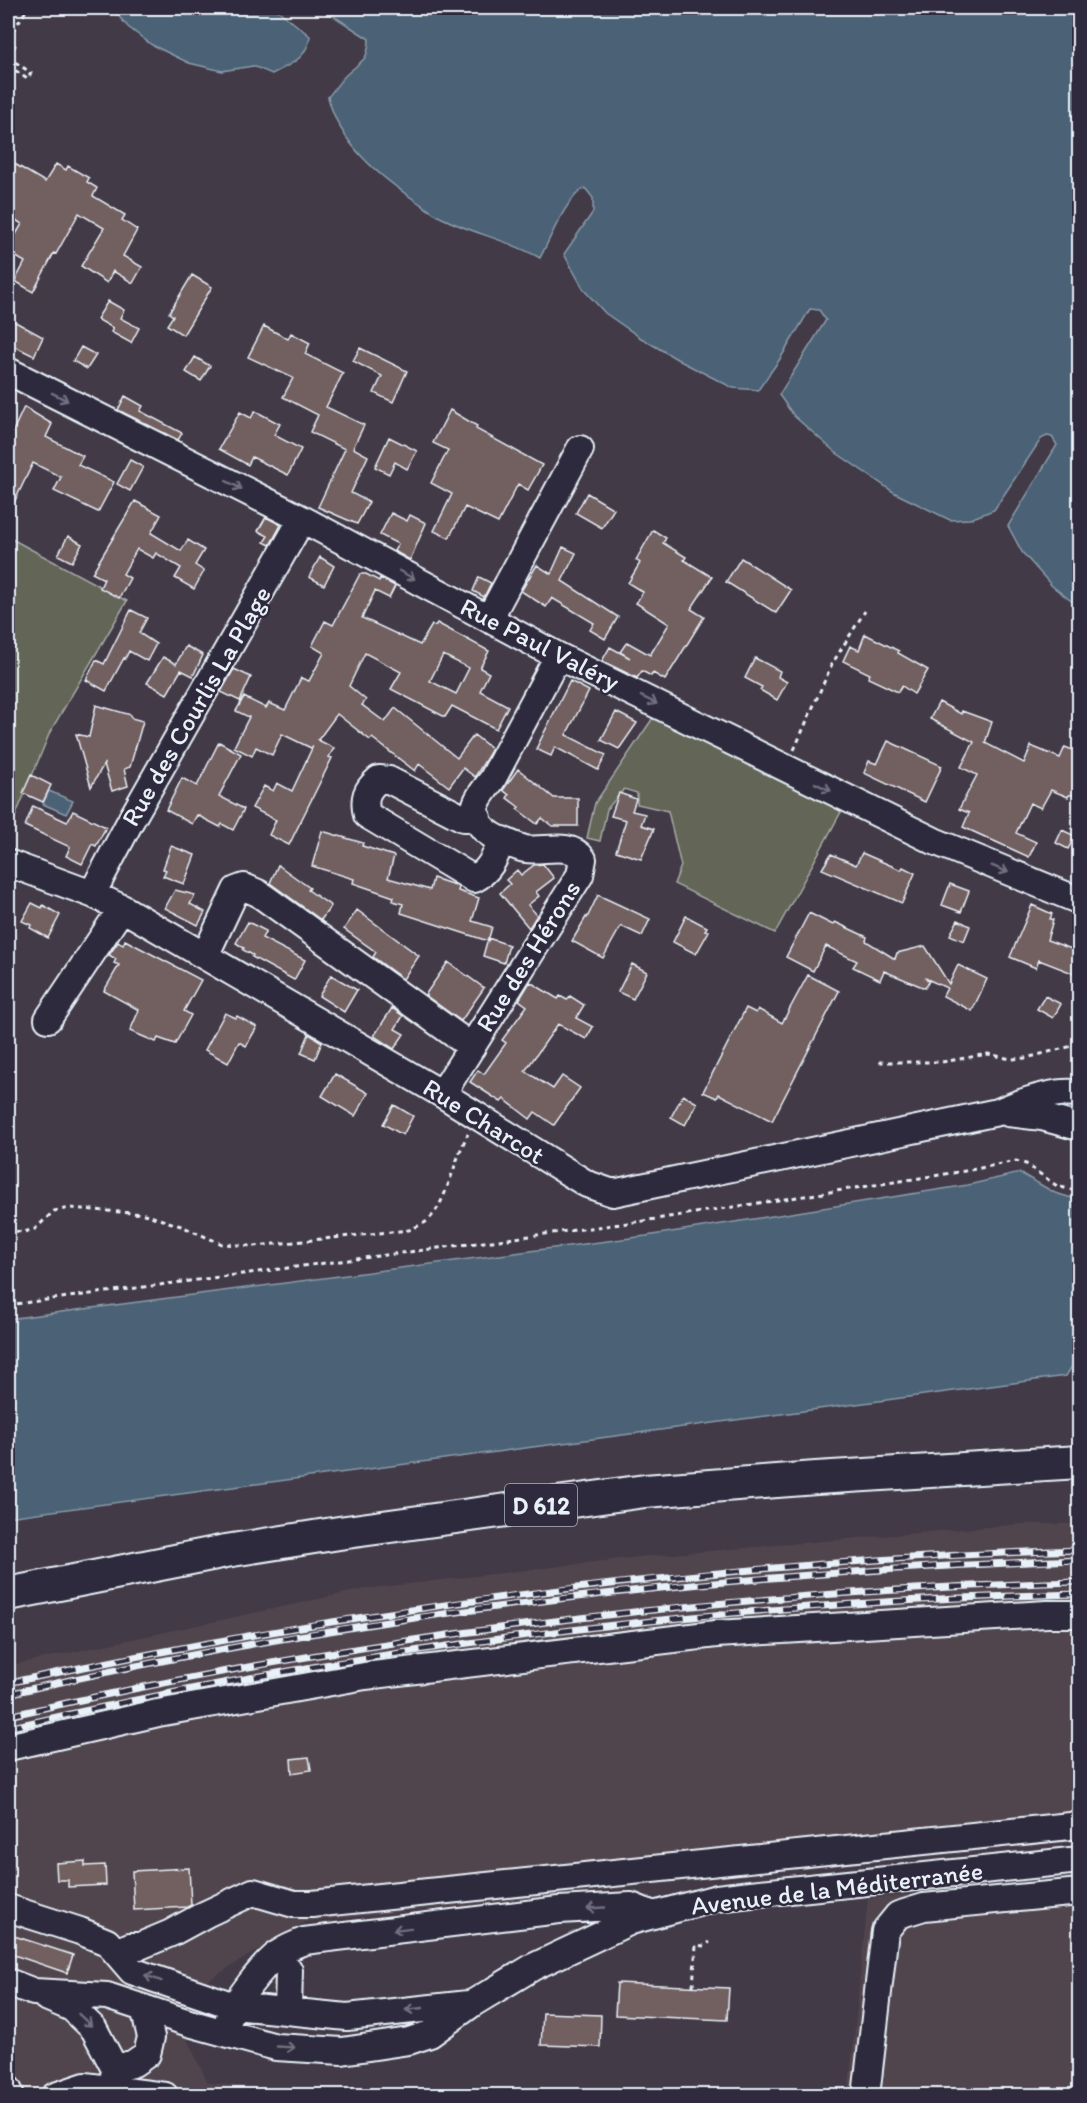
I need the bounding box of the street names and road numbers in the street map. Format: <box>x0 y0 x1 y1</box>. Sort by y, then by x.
street label: Rue des Courlis La Plage <box>114 580 278 832</box>
street label: Rue Paul Valéry <box>455 590 625 698</box>
street label: Rue des Hérons <box>469 874 587 1038</box>
street label: Rue Charcot <box>417 1071 551 1171</box>
road number: D 612 <box>505 1484 577 1526</box>
street label: Avenue de la Méditerranée <box>689 1854 985 1922</box>

